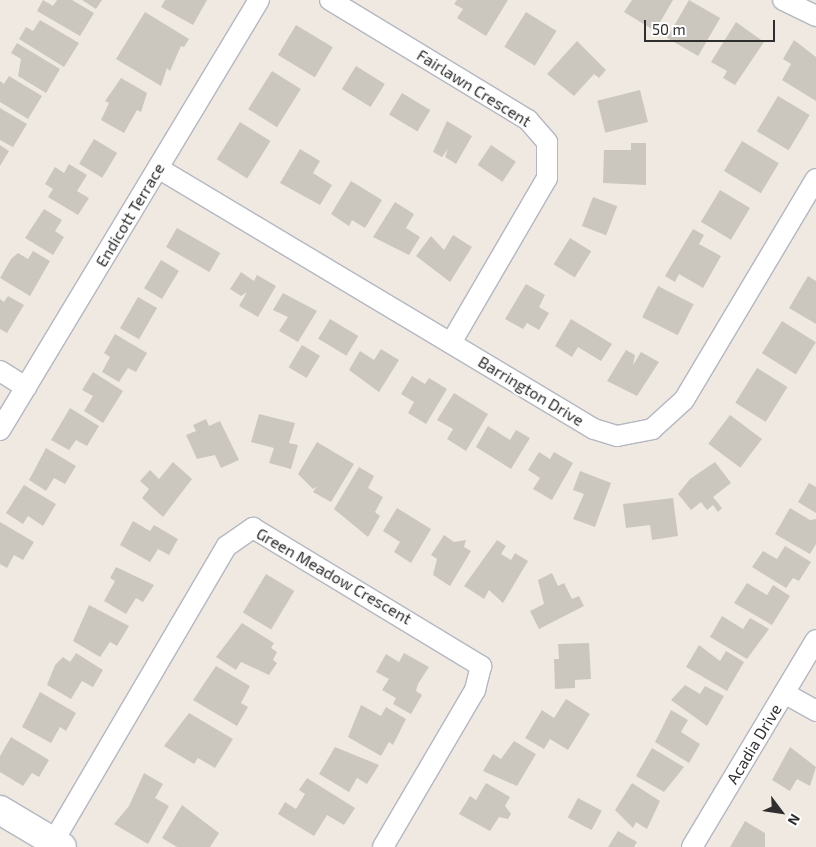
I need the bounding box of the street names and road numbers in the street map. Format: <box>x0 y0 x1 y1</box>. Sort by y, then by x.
street label: Fairlawn Crescent <box>413 45 535 131</box>
street label: Endicott Terrace <box>91 160 169 270</box>
street label: Barrington Drive <box>475 352 587 430</box>
street label: Green Meadow Crescent <box>253 524 415 628</box>
street label: Acadia Drive <box>723 700 785 788</box>

